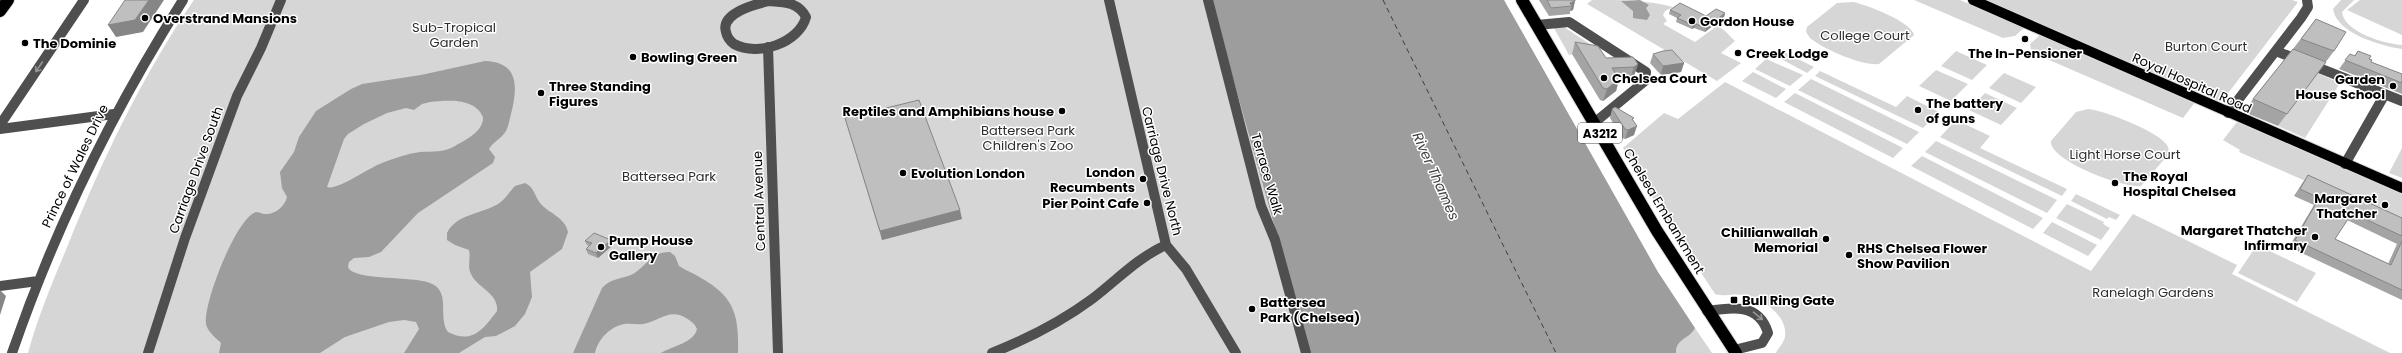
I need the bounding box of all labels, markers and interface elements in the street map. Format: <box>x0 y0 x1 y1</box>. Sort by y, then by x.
place label: Overstrand Mansions <box>153 9 297 28</box>
place label: Gordon House <box>1700 12 1794 31</box>
marker: Overstrand Mansions <box>140 13 150 23</box>
marker: Gordon House <box>1687 16 1697 26</box>
park label: Sub-Tropical Garden <box>412 18 496 52</box>
park label: College Court <box>1820 26 1910 45</box>
place label: The Dominie <box>33 34 116 53</box>
marker: The In-Pensioner <box>2020 34 2030 44</box>
park label: Burton Court <box>2165 37 2247 56</box>
marker: The Dominie <box>20 38 30 48</box>
place label: Creek Lodge <box>1746 44 1828 63</box>
place label: The In-Pensioner <box>1968 44 2082 63</box>
place label: Bowling Green <box>641 48 738 67</box>
marker: Creek Lodge <box>1733 48 1743 58</box>
street label: Royal Hospital Road <box>2129 48 2255 118</box>
marker: Bowling Green <box>628 52 638 62</box>
one-way arrow <box>35 61 43 72</box>
place label: Chelsea Court <box>1612 69 1707 88</box>
place label: Garden House School <box>2295 70 2385 104</box>
marker: Chelsea Court <box>1599 73 1609 83</box>
place label: Three Standing Figures <box>549 77 651 111</box>
marker: Garden House School <box>2388 81 2398 91</box>
marker: Three Standing Figures <box>536 88 546 98</box>
place label: The battery of guns <box>1926 94 2004 128</box>
street label: Prince of Wales Drive <box>37 101 113 231</box>
place label: Reptiles and Amphibians house <box>842 102 1054 121</box>
street label: Carriage Drive South <box>164 104 228 236</box>
street label: Carriage Drive North <box>1137 105 1187 237</box>
marker: The battery of guns <box>1913 105 1923 115</box>
marker: Reptiles and Amphibians house <box>1057 106 1067 116</box>
park label: Battersea Park Children's Zoo <box>981 121 1075 155</box>
road number: A3212 <box>1578 123 1622 143</box>
water label: River Thames <box>1408 129 1464 223</box>
street label: Terrace Walk <box>1246 131 1288 217</box>
street label: Chelsea Embankment <box>1619 144 1709 278</box>
park label: Light Horse Court <box>2070 145 2181 164</box>
street label: Central Avenue <box>748 151 770 251</box>
place label: London Recumbents <box>1050 163 1135 197</box>
place label: Evolution London <box>911 164 1025 183</box>
park label: Battersea Park <box>622 167 716 186</box>
place label: The Royal Hospital Chelsea <box>2123 167 2236 201</box>
marker: Evolution London <box>898 168 908 178</box>
marker: London Recumbents <box>1138 174 1148 184</box>
marker: The Royal Hospital Chelsea <box>2110 178 2120 188</box>
place label: Margaret Thatcher <box>2314 189 2377 223</box>
place label: Pier Point Cafe <box>1042 194 1139 213</box>
marker: Pier Point Cafe <box>1142 198 1152 208</box>
marker: Margaret Thatcher <box>2380 200 2390 210</box>
place label: Margaret Thatcher Infirmary <box>2181 221 2308 255</box>
place label: Chillianwallah Memorial <box>1721 223 1818 257</box>
place label: Pump House Gallery <box>609 231 693 265</box>
marker: Margaret Thatcher Infirmary <box>2310 232 2320 242</box>
marker: Chillianwallah Memorial <box>1821 234 1831 244</box>
place label: RHS Chelsea Flower Show Pavilion <box>1857 239 1988 273</box>
marker: Pump House Gallery <box>596 242 606 252</box>
marker: RHS Chelsea Flower Show Pavilion <box>1844 250 1854 260</box>
park label: Ranelagh Gardens <box>2092 283 2214 302</box>
place label: Bull Ring Gate <box>1742 291 1834 310</box>
place label: Battersea Park (Chelsea) <box>1260 293 1360 327</box>
marker: Bull Ring Gate <box>1729 295 1739 305</box>
marker: Battersea Park (Chelsea) <box>1247 304 1257 314</box>
one-way arrow <box>1752 312 1763 321</box>

